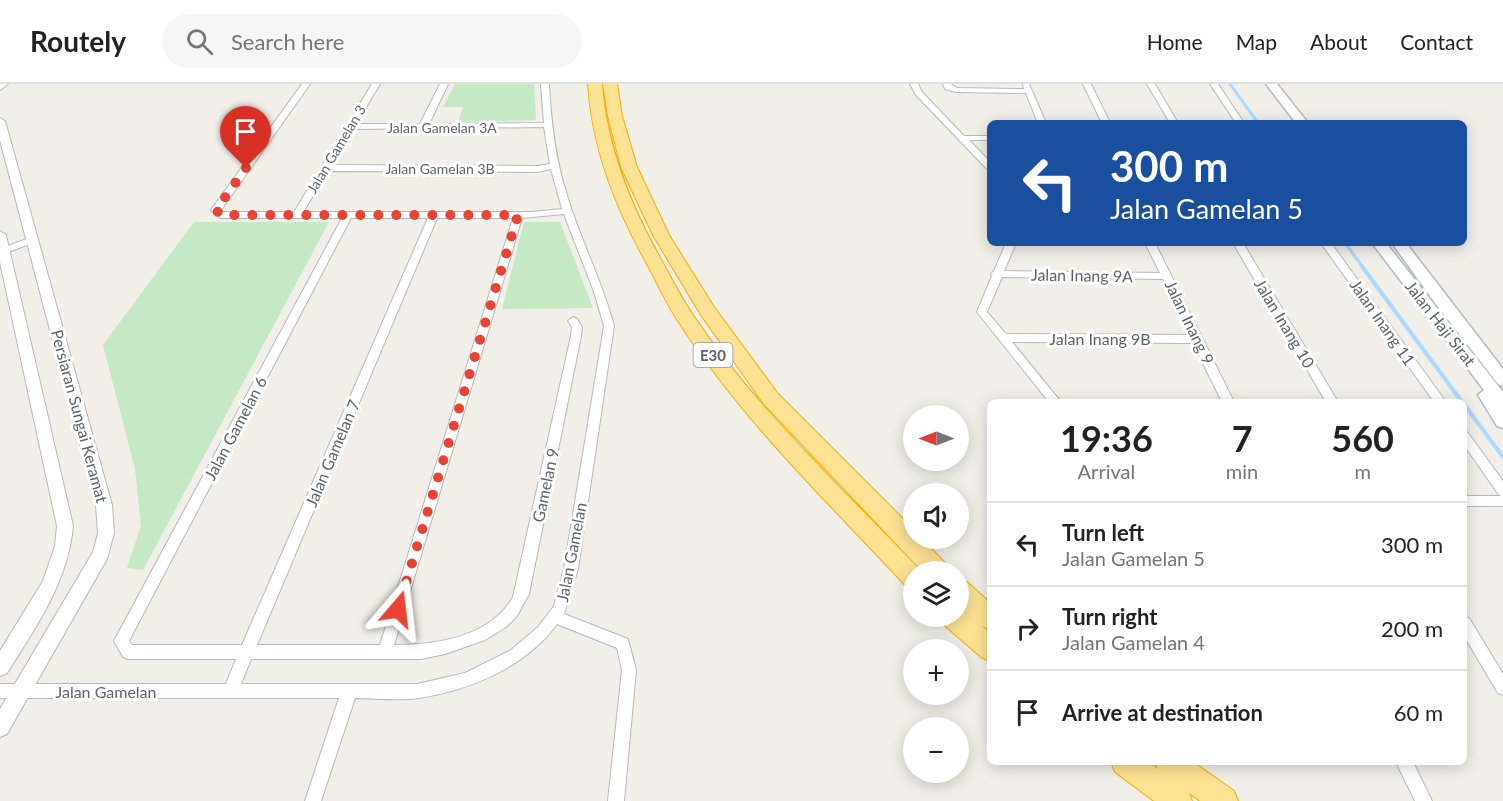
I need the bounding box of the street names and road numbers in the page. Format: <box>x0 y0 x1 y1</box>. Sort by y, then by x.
street label: Jalan Gamelan 3 <box>303 102 369 196</box>
street label: Jalan Gamelan 3A <box>387 119 497 136</box>
street label: Jalan Gamelan 3B <box>385 160 495 177</box>
street label: Jalan Inang 9A <box>1031 265 1133 285</box>
street label: Jalan Inang 10 <box>1251 275 1319 371</box>
street label: Jalan Inang 11 <box>1346 275 1420 369</box>
street label: Jalan Inang 9 <box>1162 277 1218 367</box>
street label: Jalan Haji Sirat <box>1402 277 1480 369</box>
street label: Persiaran Sungai Keramat <box>48 327 112 505</box>
street label: Jalan Inang 9B <box>1049 329 1151 348</box>
road number: E30 <box>694 343 732 367</box>
street label: Jalan Gamelan 6 <box>200 373 270 483</box>
street label: Jalan Gamelan 7 <box>301 397 363 509</box>
street label: Gamelan 9 <box>528 446 562 524</box>
street label: Jalan Gamelan <box>552 501 590 603</box>
street label: Jalan Gamelan <box>56 682 157 701</box>

